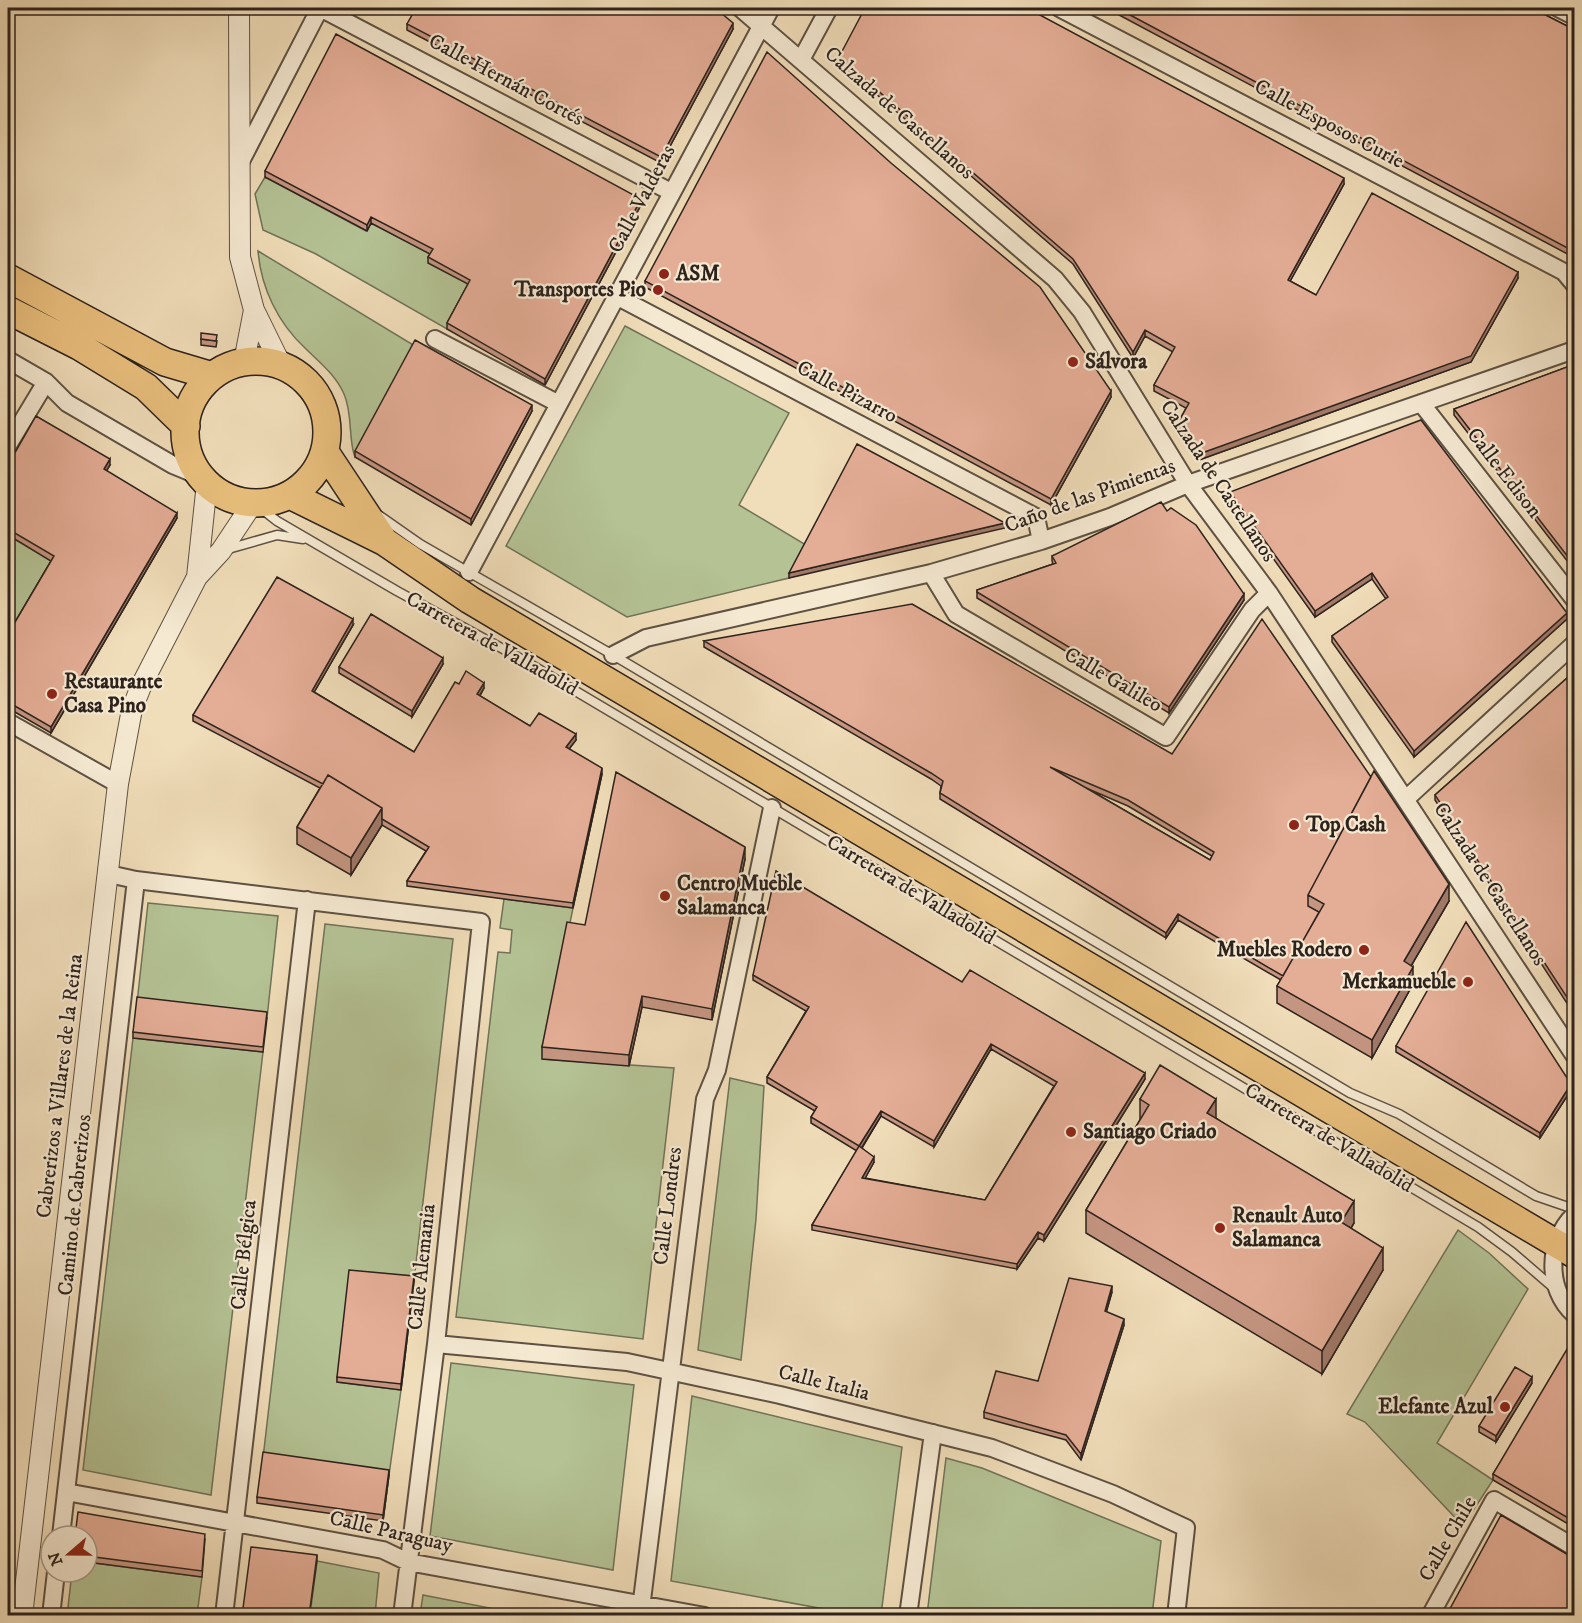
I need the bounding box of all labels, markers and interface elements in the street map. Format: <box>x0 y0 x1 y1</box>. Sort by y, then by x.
street label: Calle Hernán Cortés <box>424 28 588 132</box>
street label: Calzada de Castellanos <box>819 41 979 185</box>
street label: Calle Esposos Curie <box>1250 74 1409 175</box>
street label: Calle Valderas <box>603 140 681 258</box>
place label: ASM <box>675 261 720 287</box>
marker: ASM <box>657 267 671 281</box>
place label: Transportes Pio <box>513 277 646 303</box>
marker: Transportes Pio <box>651 283 665 297</box>
place label: Sálvora <box>1085 349 1148 375</box>
street label: Calle Pizarro <box>792 355 902 429</box>
marker: Sálvora <box>1066 355 1080 369</box>
street label: Calzada de Castellanos <box>1154 395 1282 567</box>
street label: Calle Edison <box>1461 423 1547 523</box>
street label: Caño de las Pimientas <box>1001 453 1179 539</box>
street label: Carretera de Valladolid <box>401 586 583 702</box>
street label: Calle Galileo <box>1059 641 1167 719</box>
place label: Restaurante Casa Pino <box>64 669 163 719</box>
marker: Restaurante Casa Pino <box>45 687 59 701</box>
street label: Calzada de Castellanos <box>1427 797 1553 971</box>
place label: Top Cash <box>1305 812 1387 838</box>
marker: Top Cash <box>1287 818 1301 832</box>
street label: Carretera de Valladolid <box>822 829 1001 951</box>
place label: Centro Mueble Salamanca <box>677 871 802 921</box>
marker: Centro Mueble Salamanca <box>658 889 672 903</box>
place label: Muebles Rodero <box>1217 937 1352 963</box>
marker: Muebles Rodero <box>1357 943 1371 957</box>
street label: Cabrerizos a Villares de la Reina <box>31 952 89 1220</box>
place label: Merkamueble <box>1342 969 1456 995</box>
marker: Merkamueble <box>1461 975 1475 989</box>
street label: Carretera de Valladolid <box>1240 1077 1419 1199</box>
street label: Camino de Cabrerizos <box>53 1113 97 1297</box>
place label: Santiago Criado <box>1083 1119 1217 1145</box>
marker: Santiago Criado <box>1064 1125 1078 1139</box>
street label: Calle Londres <box>648 1145 688 1267</box>
street label: Calle Bélgica <box>225 1199 263 1311</box>
street label: Calle Alemania <box>402 1202 442 1331</box>
place label: Renault Auto Salamanca <box>1232 1203 1343 1253</box>
marker: Renault Auto Salamanca <box>1213 1221 1227 1235</box>
street label: Calle Italia <box>776 1359 872 1407</box>
place label: Elefante Azul <box>1378 1394 1494 1420</box>
marker: Elefante Azul <box>1498 1400 1512 1414</box>
street label: Calle Chile <box>1413 1492 1483 1586</box>
street label: Calle Paraguay <box>327 1505 456 1559</box>
north arrow <box>39 1524 99 1584</box>
text: N <box>44 1549 67 1568</box>

